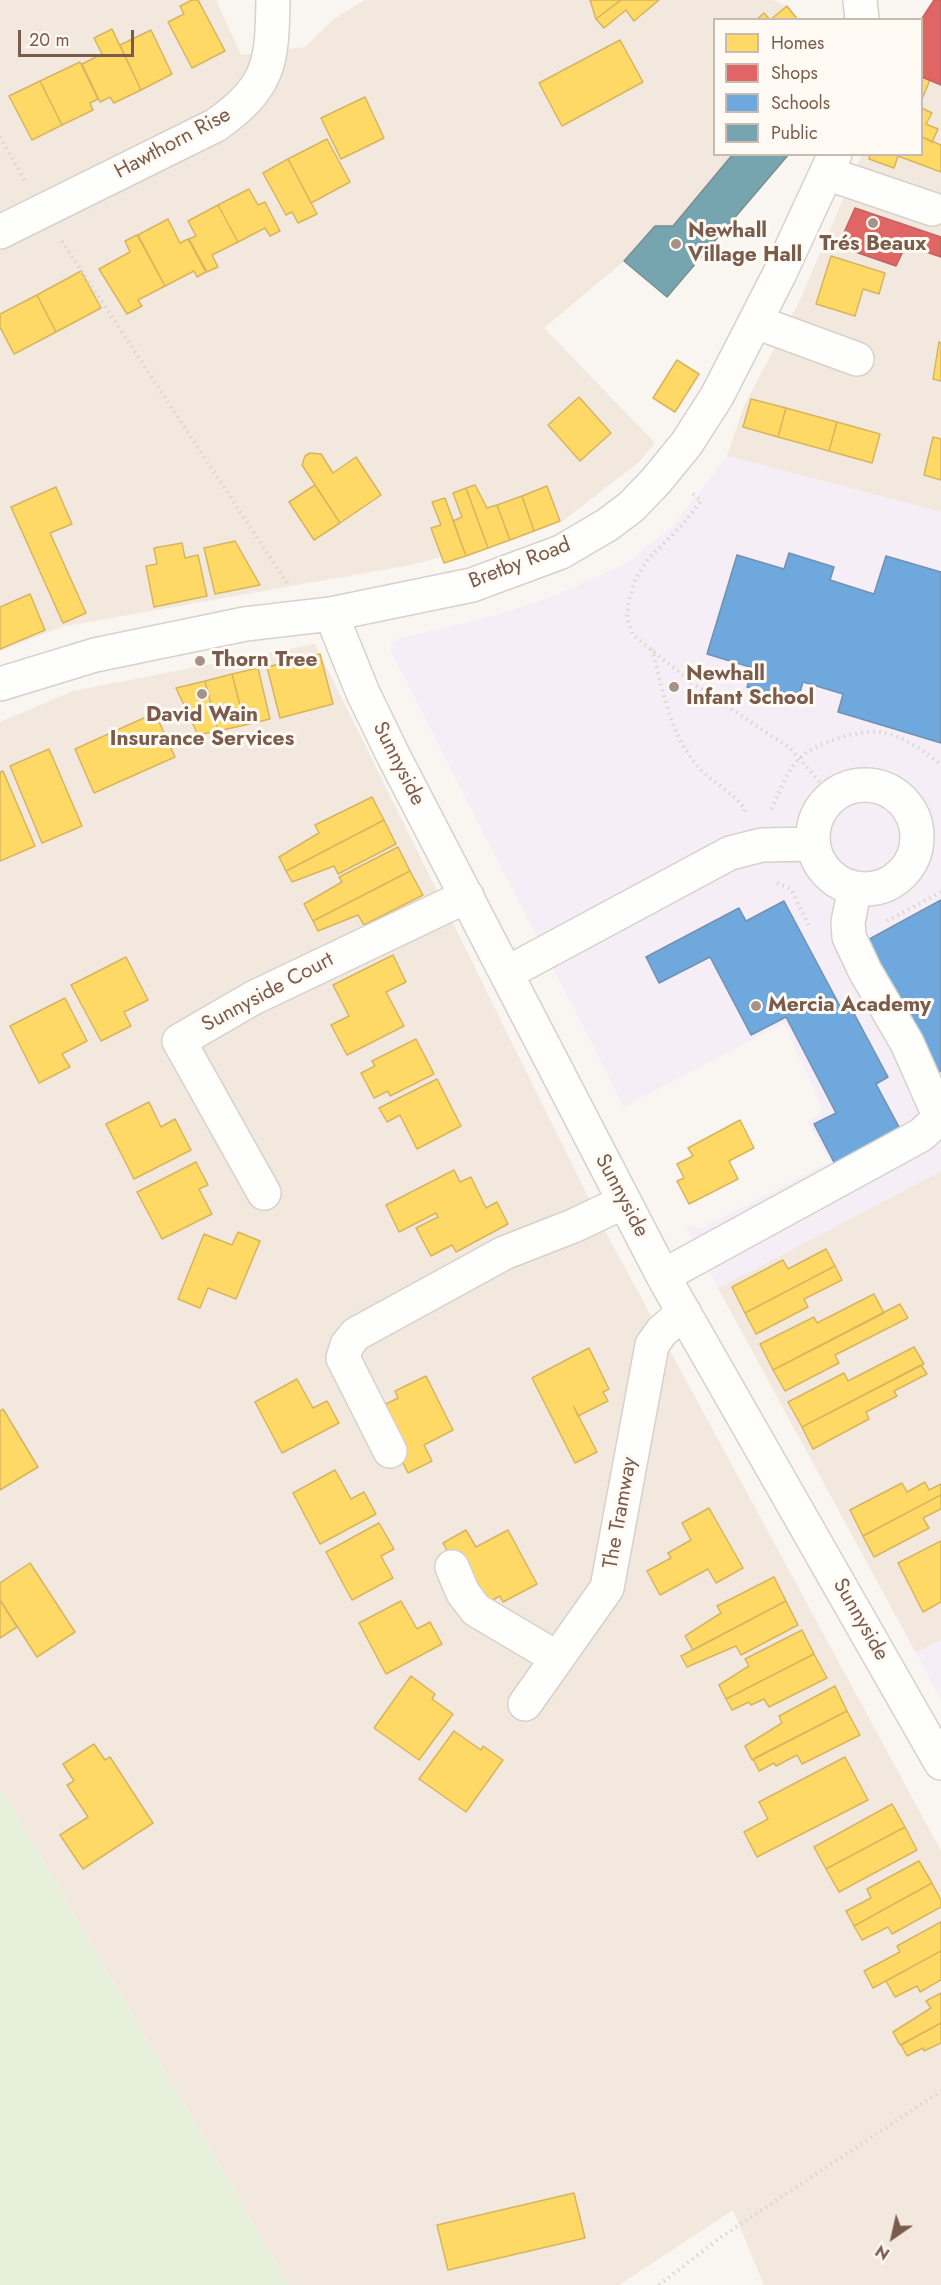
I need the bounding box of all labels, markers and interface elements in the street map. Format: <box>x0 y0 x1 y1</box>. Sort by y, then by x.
scale bar <box>21 18 136 56</box>
legend <box>713 18 923 156</box>
text: 20 m <box>29 27 69 53</box>
text: Homes <box>771 30 824 56</box>
text: Shops <box>771 60 818 86</box>
text: Schools <box>771 90 830 116</box>
street label: Hawthorn Rise <box>111 103 235 185</box>
text: Public <box>771 120 818 146</box>
marker: Trés Beaux <box>866 216 880 230</box>
place label: Newhall Village Hall <box>688 219 802 269</box>
place label: Trés Beaux <box>820 232 926 258</box>
marker: Newhall Village Hall <box>669 237 683 251</box>
street label: Bretby Road <box>466 533 574 595</box>
place label: Thorn Tree <box>212 648 318 674</box>
marker: Thorn Tree <box>193 654 207 668</box>
place label: Newhall Infant School <box>686 662 814 712</box>
marker: Newhall Infant School <box>667 680 681 694</box>
marker: David Wain Insurance Services <box>195 687 209 701</box>
place label: David Wain Insurance Services <box>110 703 294 753</box>
street label: Sunnyside <box>366 718 430 810</box>
street label: Sunnyside Court <box>198 948 338 1038</box>
place label: Mercia Academy <box>768 993 931 1019</box>
marker: Mercia Academy <box>749 999 763 1013</box>
street label: Sunnyside <box>589 1150 653 1242</box>
street label: The Tramway <box>599 1455 643 1571</box>
street label: Sunnyside <box>826 1575 894 1665</box>
north arrow <box>863 2207 923 2267</box>
text: N <box>871 2239 894 2265</box>

